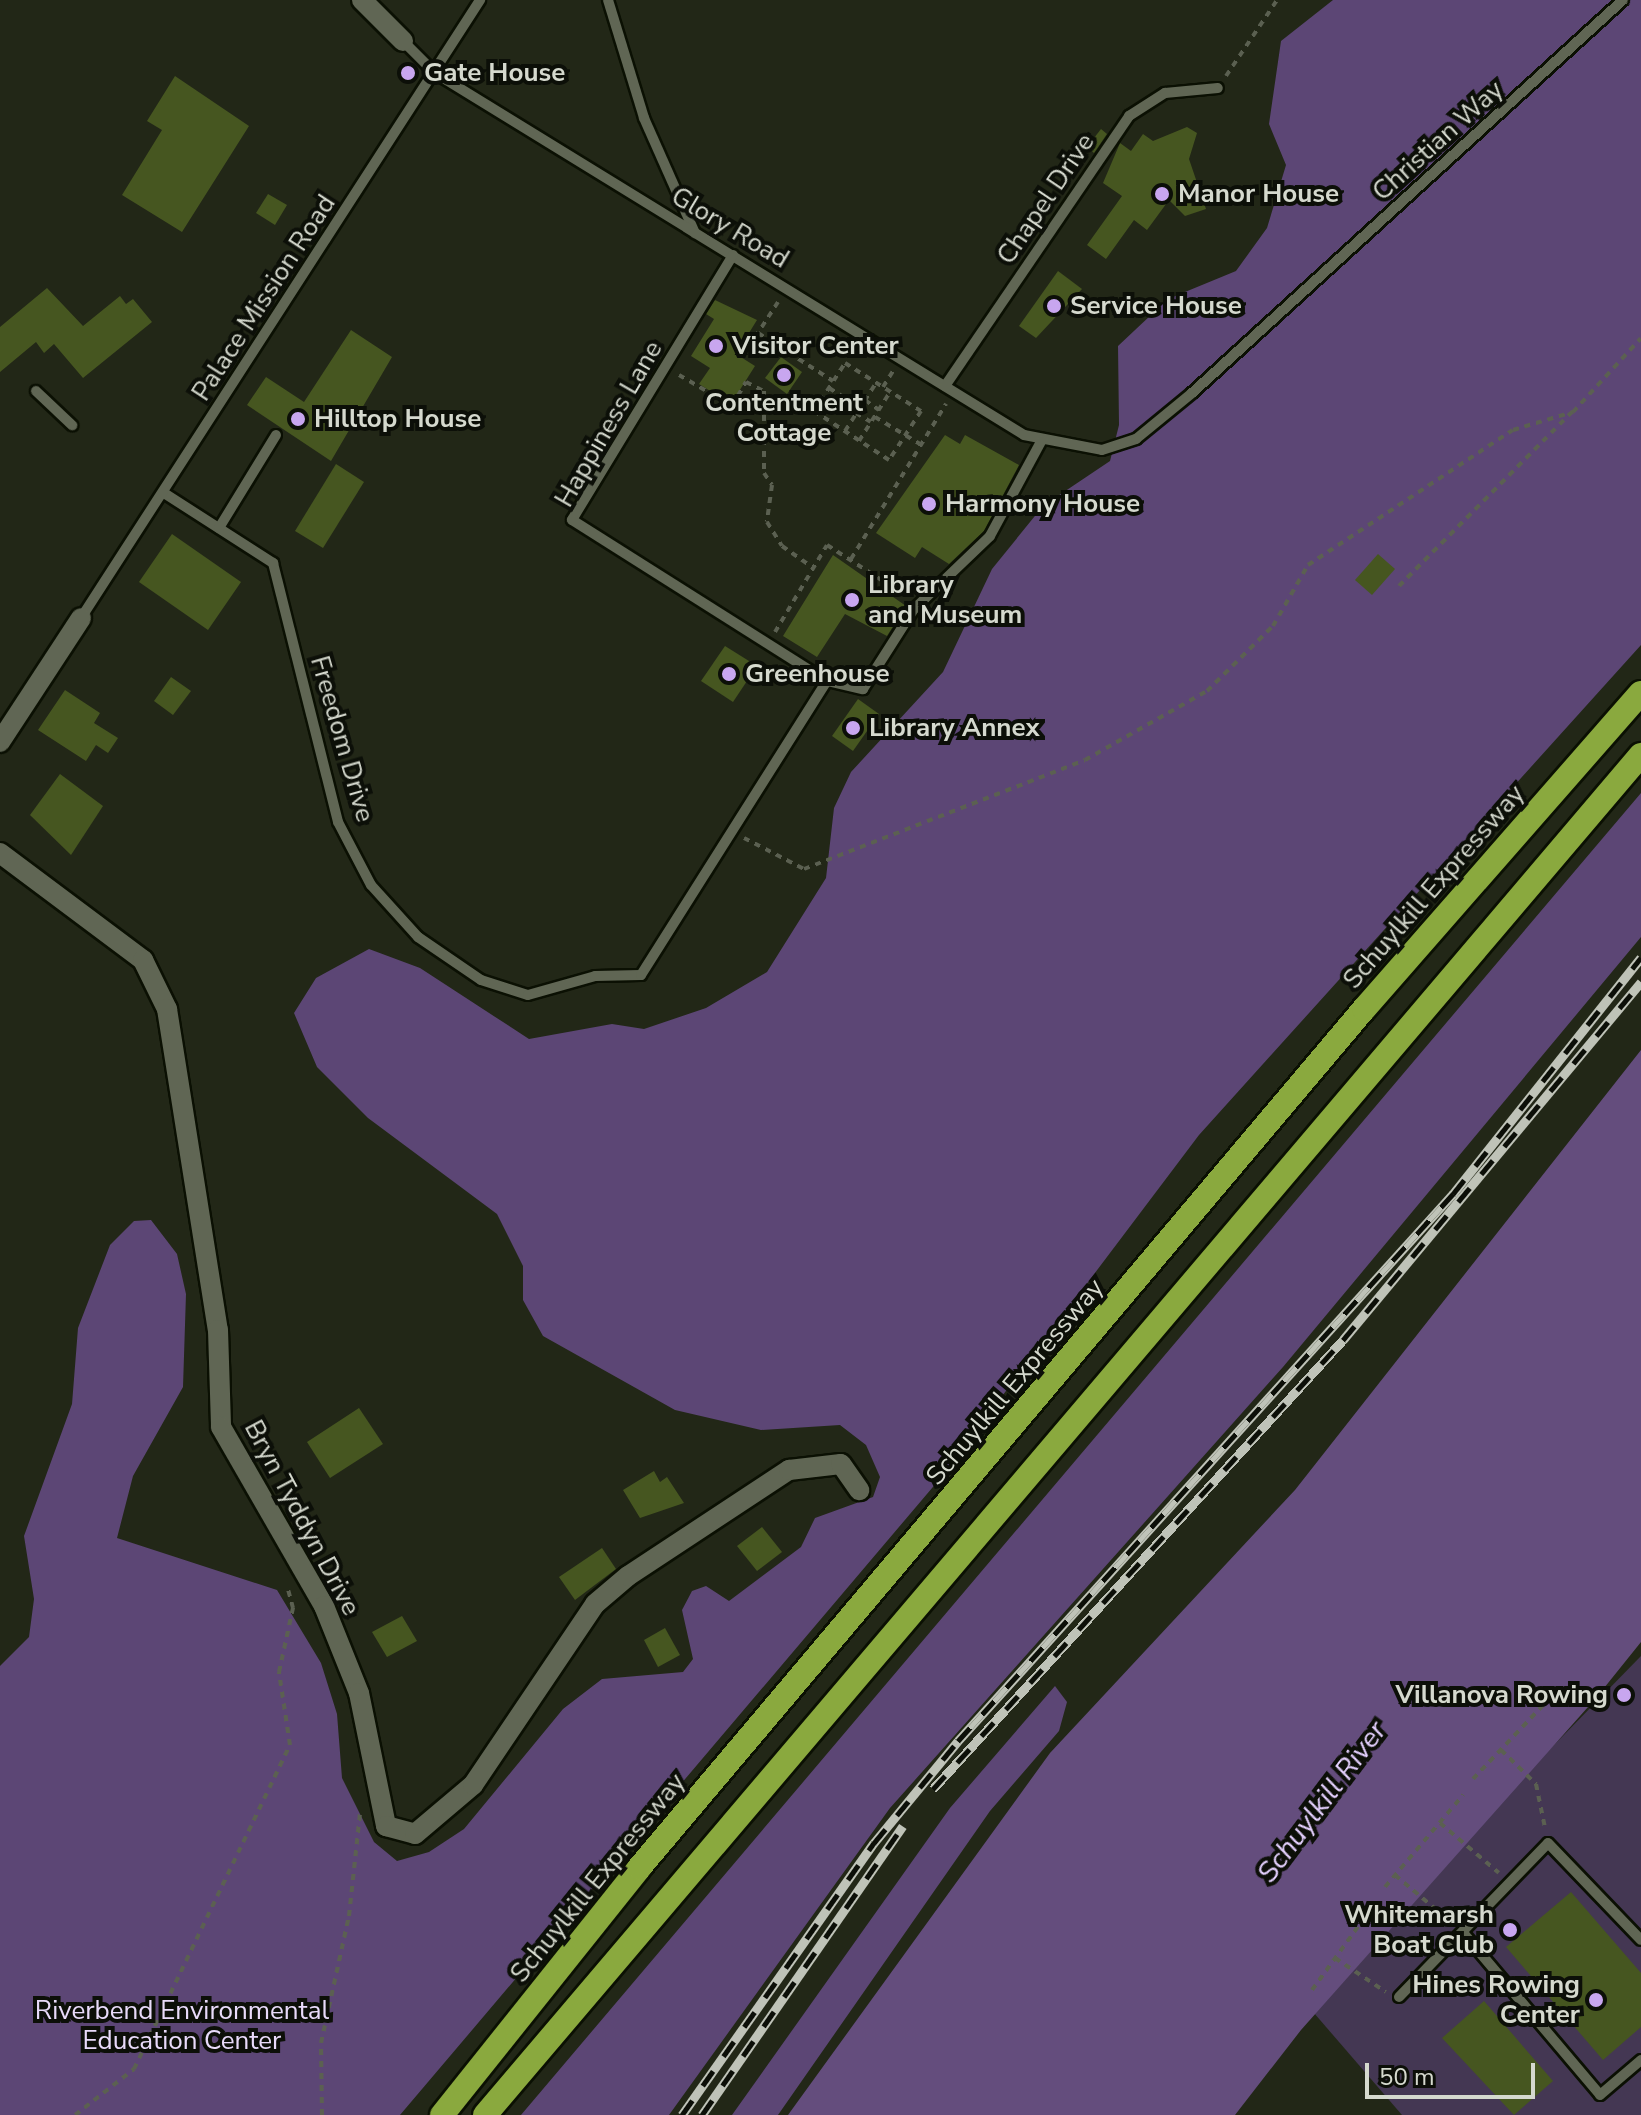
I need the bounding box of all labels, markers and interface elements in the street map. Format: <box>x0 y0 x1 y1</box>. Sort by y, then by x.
place label: Gate House <box>424 57 565 89</box>
marker: Gate House <box>399 64 417 82</box>
street label: Christian Way <box>1366 74 1510 208</box>
street label: Chapel Drive <box>991 128 1101 270</box>
place label: Manor House <box>1178 178 1339 210</box>
street label: Glory Road <box>666 181 794 275</box>
marker: Manor House <box>1153 185 1171 203</box>
street label: Palace Mission Road <box>186 189 342 407</box>
place label: Service House <box>1070 290 1242 322</box>
marker: Service House <box>1045 297 1063 315</box>
place label: Visitor Center <box>732 330 899 362</box>
street label: Happiness Lane <box>549 335 669 513</box>
marker: Visitor Center <box>707 337 725 355</box>
marker: Contentment Cottage <box>775 366 793 384</box>
place label: Contentment Cottage <box>705 387 863 448</box>
place label: Hilltop House <box>314 403 481 435</box>
marker: Hilltop House <box>289 410 307 428</box>
place label: Harmony House <box>945 488 1140 520</box>
marker: Harmony House <box>920 495 938 513</box>
place label: Library and Museum <box>868 569 1022 630</box>
marker: Library and Museum <box>843 591 861 609</box>
street label: Freedom Drive <box>303 653 381 825</box>
place label: Greenhouse <box>745 658 890 690</box>
marker: Greenhouse <box>720 665 738 683</box>
place label: Library Annex <box>869 712 1040 744</box>
marker: Library Annex <box>844 719 862 737</box>
street label: Schuylkill Expressway <box>1337 779 1531 995</box>
street label: Schuylkill Expressway <box>920 1272 1110 1492</box>
street label: Bryn Tyddyn Drive <box>237 1415 367 1621</box>
place label: Villanova Rowing <box>1395 1679 1608 1711</box>
marker: Villanova Rowing <box>1615 1686 1633 1704</box>
water label: Schuylkill River <box>1250 1715 1394 1889</box>
street label: Schuylkill Expressway <box>504 1767 692 1989</box>
place label: Whitemarsh Boat Club <box>1344 1899 1494 1960</box>
marker: Whitemarsh Boat Club <box>1501 1921 1519 1939</box>
place label: Hines Rowing Center <box>1412 1969 1580 2030</box>
marker: Hines Rowing Center <box>1587 1991 1605 2009</box>
park label: Riverbend Environmental Education Center <box>35 1995 329 2056</box>
scale bar <box>1369 2047 1539 2097</box>
text: 50 m <box>1379 2061 1435 2093</box>

